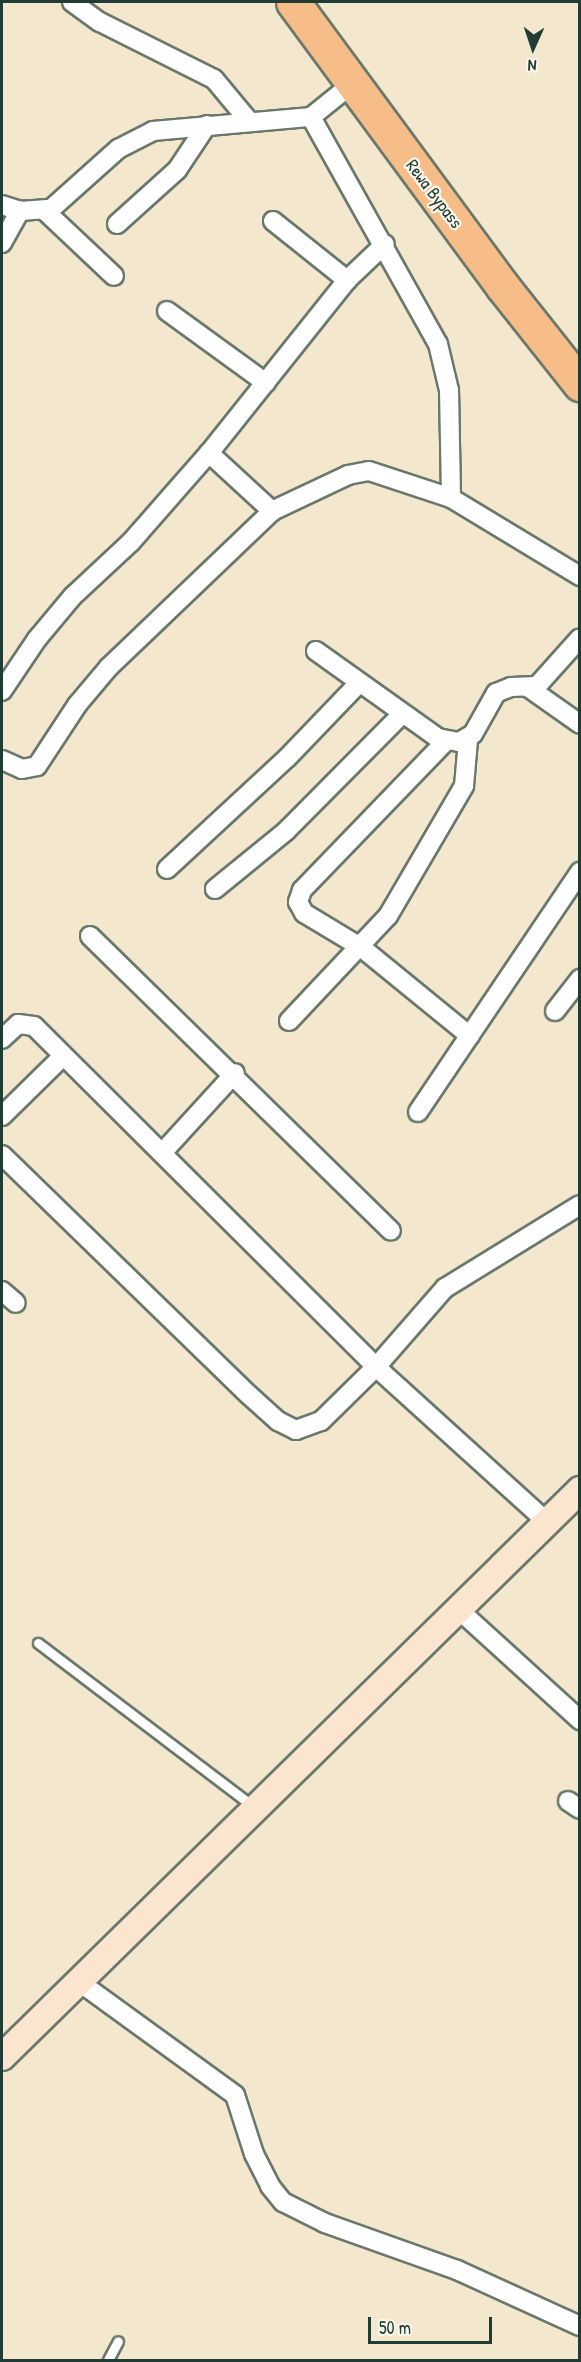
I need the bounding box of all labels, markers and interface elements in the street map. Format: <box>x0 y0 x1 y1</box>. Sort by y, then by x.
north arrow <box>503 18 563 78</box>
text: N <box>527 55 537 77</box>
street label: Rewa Bypass <box>401 155 467 233</box>
scale bar <box>371 2305 496 2343</box>
text: 50 m <box>379 2315 411 2340</box>

